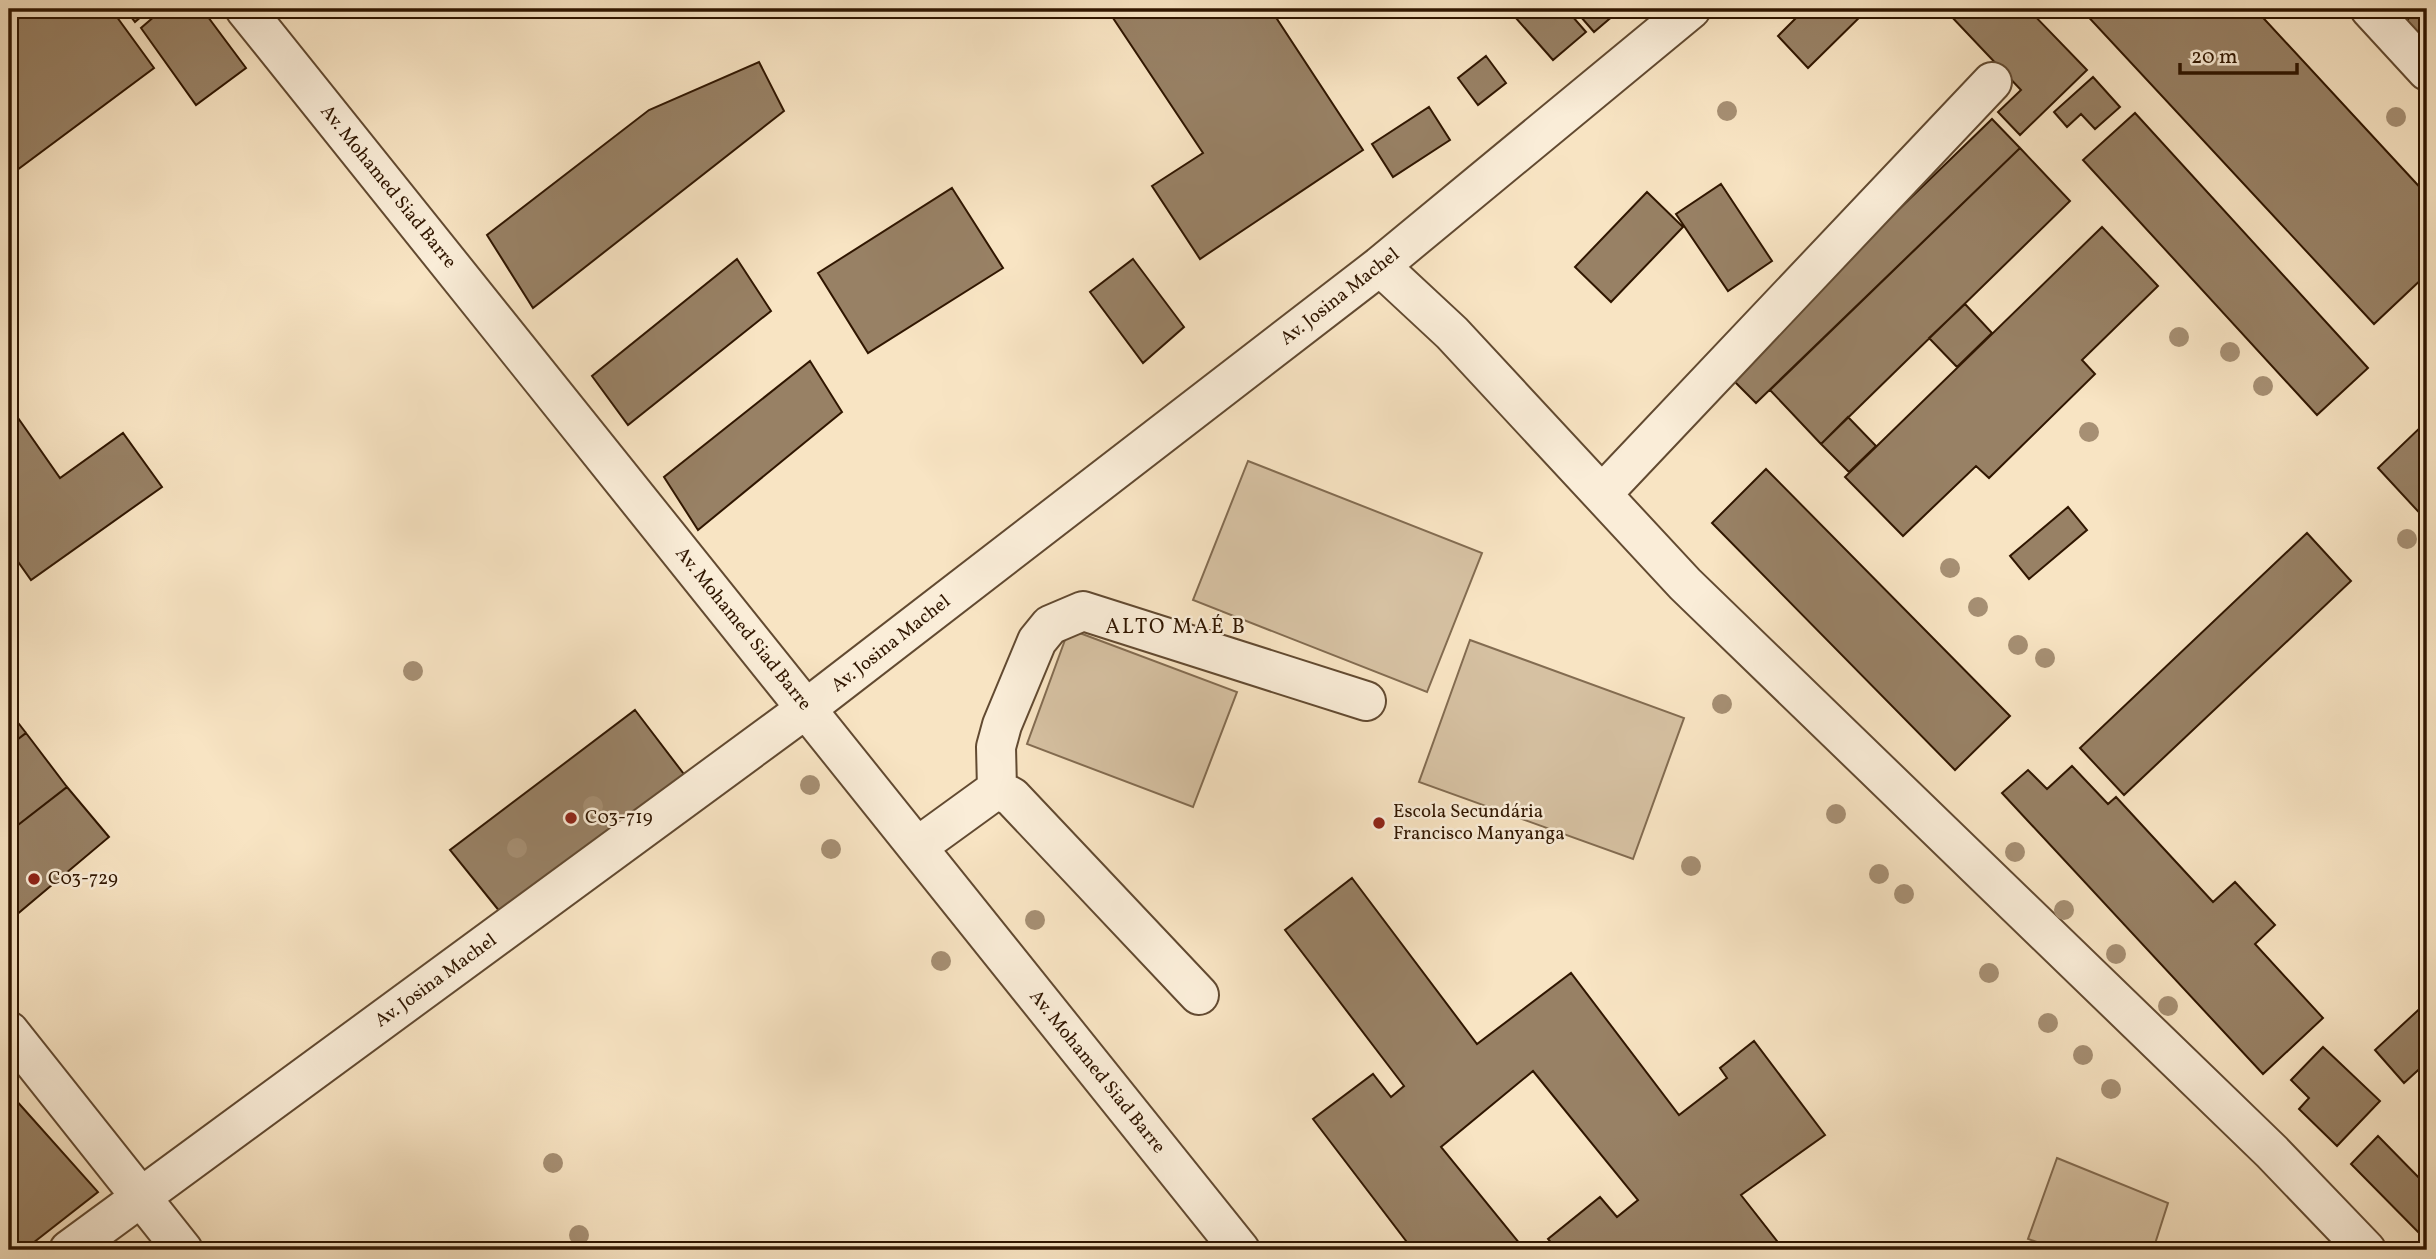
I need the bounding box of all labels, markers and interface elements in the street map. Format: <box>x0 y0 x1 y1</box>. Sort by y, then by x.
scale bar <box>2180 32 2298 76</box>
text: 20 m <box>2191 43 2237 72</box>
street label: Av. Mohamed Siad Barre <box>314 100 462 274</box>
street label: Av. Josina Machel <box>1275 242 1405 352</box>
street label: Av. Mohamed Siad Barre <box>669 542 817 716</box>
street label: Av. Josina Machel <box>826 589 956 699</box>
district label: ALTO MAÉ B <box>1105 613 1247 642</box>
place label: Escola Secundária Francisco Manyanga <box>1393 799 1565 847</box>
place label: C03-719 <box>585 805 653 831</box>
marker: C03-719 <box>563 810 579 826</box>
marker: Escola Secundária Francisco Manyanga <box>1371 815 1387 831</box>
place label: C03-729 <box>48 866 118 892</box>
marker: C03-729 <box>26 871 42 887</box>
street label: Av. Josina Machel <box>370 928 502 1034</box>
street label: Av. Mohamed Siad Barre <box>1023 985 1171 1159</box>

